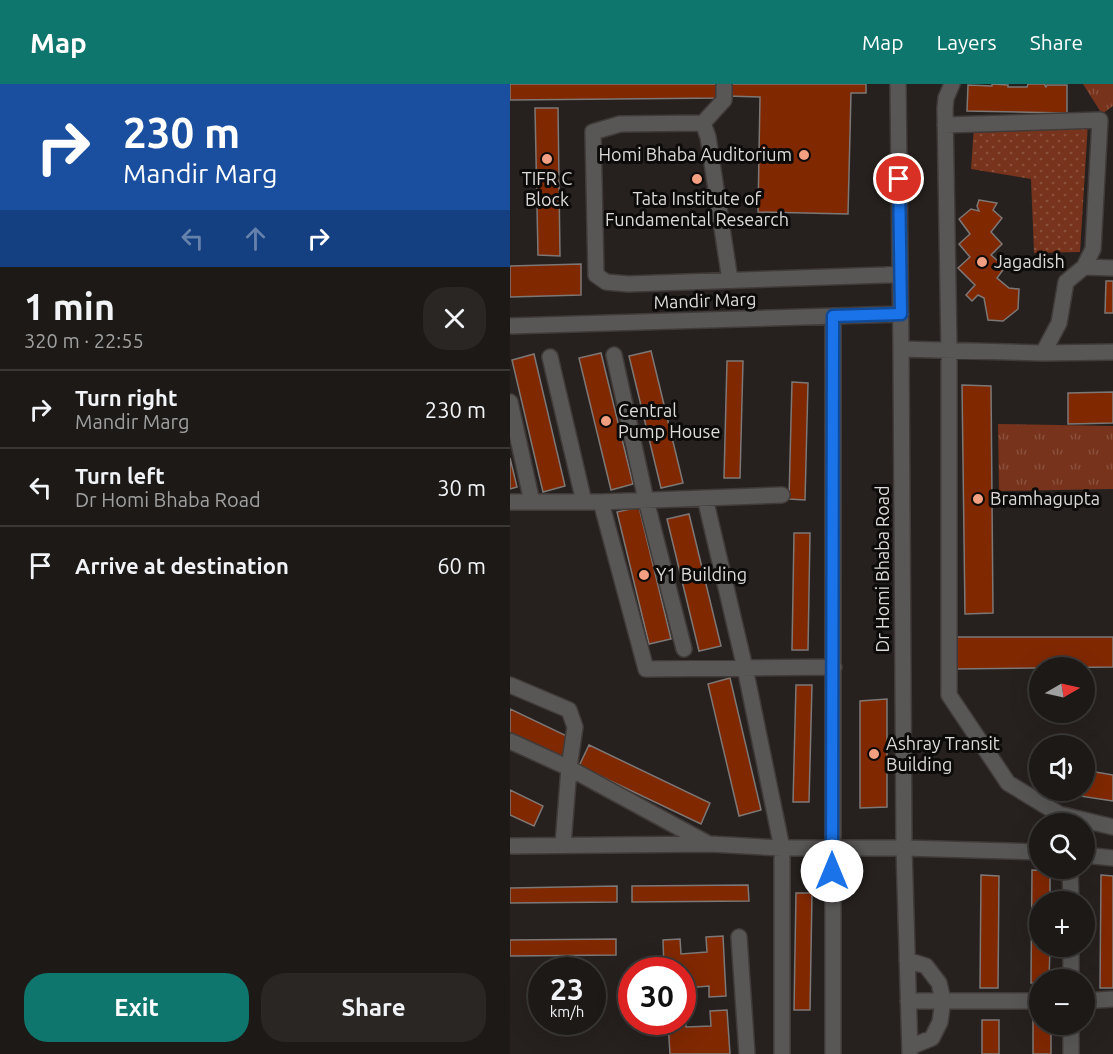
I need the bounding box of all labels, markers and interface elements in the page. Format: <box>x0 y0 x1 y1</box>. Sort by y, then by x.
text: Map <box>30 27 87 58</box>
text: Map <box>862 30 903 54</box>
text: Layers <box>936 30 997 54</box>
text: Share <box>1030 30 1083 54</box>
icon: right <box>24 108 102 186</box>
text: 230 m <box>123 109 240 156</box>
place label: Homi Bhaba Auditorium <box>599 144 792 164</box>
marker: Homi Bhaba Auditorium <box>797 148 811 162</box>
marker: TIFR C Block <box>540 152 554 166</box>
pin <box>873 153 924 204</box>
text: Mandir Marg <box>123 158 278 188</box>
icon: arrive <box>882 162 915 195</box>
place label: TIFR C Block <box>522 168 572 209</box>
marker: Tata Institute of Fundamental Research <box>690 172 704 186</box>
place label: Tata Institute of Fundamental Research <box>605 188 789 229</box>
icon: left <box>176 222 209 255</box>
icon: ahead <box>239 222 272 255</box>
icon: right <box>302 222 335 255</box>
place label: Jagadish <box>994 251 1065 271</box>
marker: Jagadish <box>975 255 989 269</box>
text: 1 min <box>24 286 115 327</box>
button: close <box>423 287 486 350</box>
street label: Mandir Marg <box>653 288 757 312</box>
text: 320 m · 22:55 <box>24 329 144 352</box>
text: Turn right <box>75 385 177 410</box>
icon: right <box>24 393 57 426</box>
text: 230 m <box>425 397 486 422</box>
place label: Central Pump House <box>618 400 720 441</box>
text: Mandir Marg <box>75 410 190 433</box>
marker: Central Pump House <box>599 414 613 428</box>
text: Turn left <box>75 463 165 488</box>
icon: left <box>24 471 57 504</box>
text: 30 m <box>437 475 486 500</box>
street label: Dr Homi Bhaba Road <box>872 485 892 653</box>
text: Dr Homi Bhaba Road <box>75 488 261 511</box>
place label: Bramhagupta <box>990 488 1100 508</box>
marker: Bramhagupta <box>971 492 985 506</box>
icon: arrive <box>24 549 57 582</box>
text: Arrive at destination <box>75 553 289 578</box>
text: 60 m <box>437 553 486 578</box>
place label: Y1 Building <box>656 564 747 584</box>
marker: Y1 Building <box>637 568 651 582</box>
north arrow <box>1029 657 1095 723</box>
map controls <box>1029 657 1095 1035</box>
place label: Ashray Transit Building <box>886 733 1000 774</box>
button: sound <box>1029 735 1095 801</box>
marker: Ashray Transit Building <box>867 747 881 761</box>
button: search <box>1029 813 1095 879</box>
position arrow <box>800 839 864 903</box>
button: + <box>1029 891 1095 957</box>
speed limit sign: 30 <box>618 957 696 1035</box>
button: − <box>1029 969 1095 1035</box>
text: 23 <box>550 972 584 1006</box>
button: Exit <box>24 973 249 1042</box>
button: Share <box>261 973 486 1042</box>
text: km/h <box>550 1003 584 1020</box>

